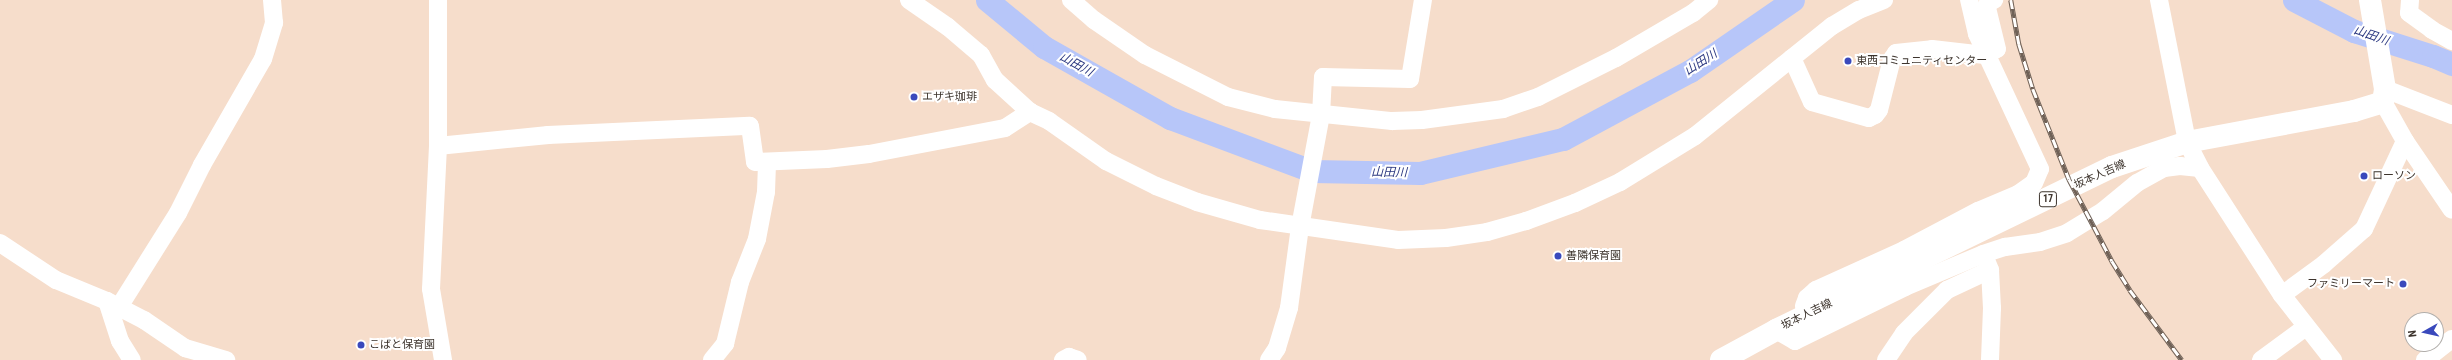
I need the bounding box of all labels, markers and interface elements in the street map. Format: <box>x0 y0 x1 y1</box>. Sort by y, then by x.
water label: 山田川 <box>2352 23 2390 49</box>
water label: 山田川 <box>1682 47 1720 79</box>
water label: 山田川 <box>1057 50 1095 80</box>
place label: 東西コミュニティセンター <box>1856 54 1988 68</box>
marker: 東西コミュニティセンター <box>1843 56 1853 66</box>
place label: エザキ珈琲 <box>922 90 977 104</box>
marker: エザキ珈琲 <box>909 92 919 102</box>
street label: 坂本人吉線 <box>2072 158 2128 192</box>
water label: 山田川 <box>1371 165 1407 181</box>
place label: ローソン <box>2372 169 2416 183</box>
marker: ローソン <box>2359 171 2369 181</box>
road number: 17 <box>2038 191 2058 207</box>
place label: 善隣保育園 <box>1566 249 1621 263</box>
marker: 善隣保育園 <box>1553 251 1563 261</box>
place label: ファミリーマート <box>2307 277 2395 291</box>
marker: ファミリーマート <box>2398 279 2408 289</box>
street label: 坂本人吉線 <box>1779 297 1835 333</box>
north arrow <box>2404 312 2444 352</box>
text: N <box>2406 329 2420 338</box>
place label: こばと保育園 <box>369 338 435 352</box>
marker: こばと保育園 <box>356 340 366 350</box>

